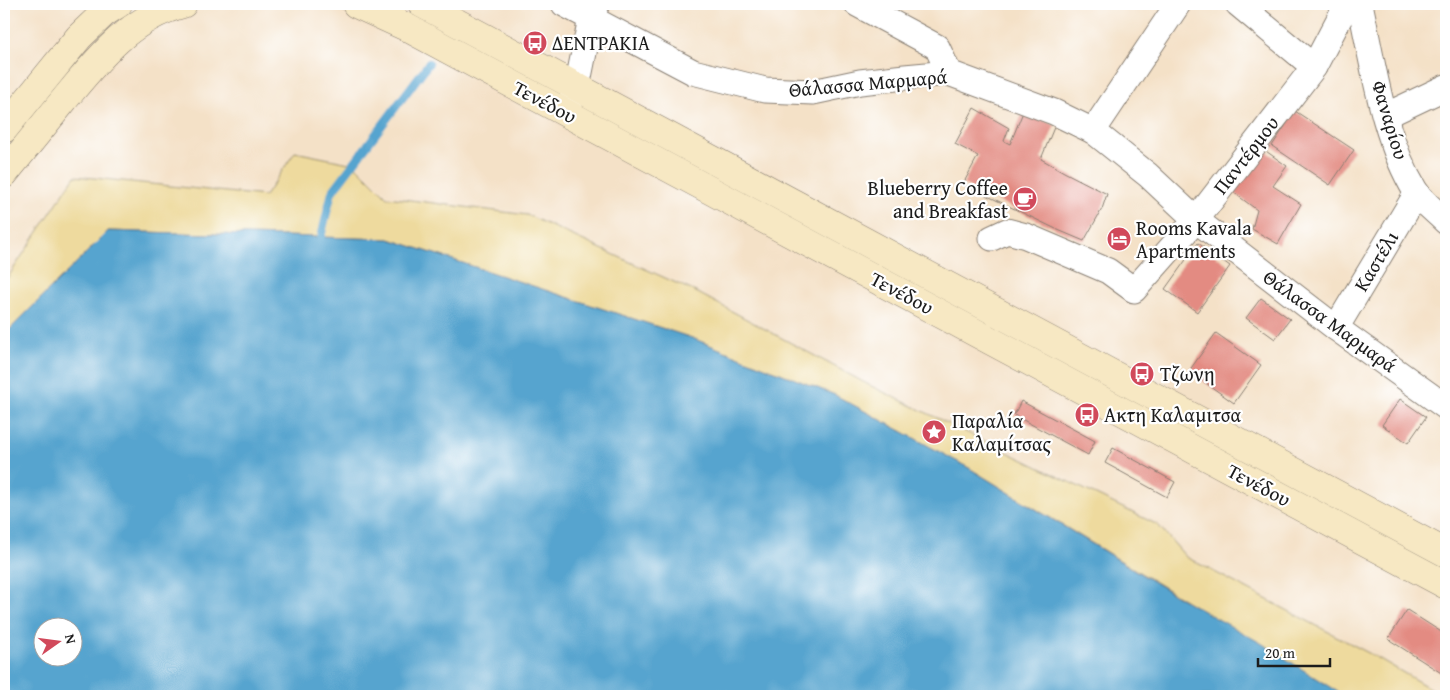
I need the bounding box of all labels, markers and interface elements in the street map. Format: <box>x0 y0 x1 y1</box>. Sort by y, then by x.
place label: ΔΕΝΤΡΑΚΙΑ <box>552 28 650 57</box>
bus stop icon: ΔΕΝΤΡΑΚΙΑ <box>522 30 548 56</box>
street label: Θάλασσα Μαρμαρά <box>787 61 949 104</box>
street label: Τενέδου <box>508 73 582 130</box>
street label: Φαναρίου <box>1365 77 1416 163</box>
street label: Παντέρμου <box>1206 109 1286 200</box>
place label: Blueberry Coffee and Breakfast <box>868 173 1008 225</box>
cafe icon: Blueberry Coffee and Breakfast <box>1012 186 1038 212</box>
place label: Rooms Kavala Apartments <box>1136 213 1252 265</box>
street label: Καστέλι <box>1346 225 1405 297</box>
hotel icon: Rooms Kavala Apartments <box>1106 226 1132 252</box>
street label: Θάλασσα Μαρμαρά <box>1257 262 1403 379</box>
street label: Τενέδου <box>865 264 939 321</box>
place label: Τζωνη <box>1160 359 1215 388</box>
bus stop icon: Τζωνη <box>1129 361 1155 387</box>
place label: Ακτη Καλαμιτσα <box>1104 400 1242 429</box>
bus stop icon: Ακτη Καλαμιτσα <box>1074 402 1100 428</box>
place label: Παραλία Καλαμίτσας <box>952 406 1052 458</box>
place icon: Παραλία Καλαμίτσας <box>921 419 947 445</box>
street label: Τενέδου <box>1222 456 1296 513</box>
north arrow <box>32 618 82 668</box>
text: N <box>60 632 82 646</box>
scale bar <box>1258 635 1330 667</box>
text: 20 m <box>1265 642 1296 663</box>

